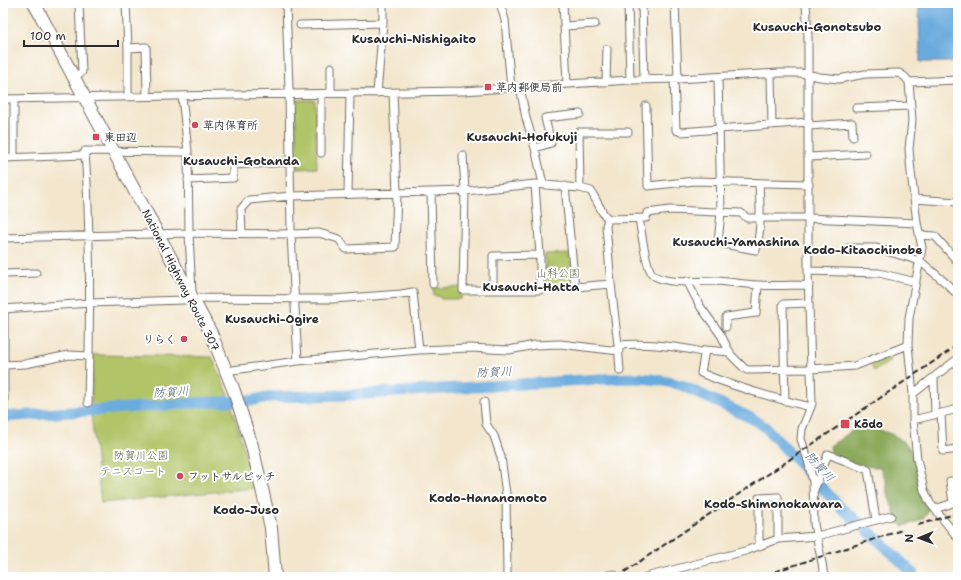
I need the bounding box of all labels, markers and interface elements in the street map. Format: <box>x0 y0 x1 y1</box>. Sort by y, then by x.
district label: Kusauchi-Gonotsubo <box>753 19 881 35</box>
scale bar <box>24 22 118 48</box>
text: 100 m <box>30 28 66 44</box>
district label: Kusauchi-Nishigaito <box>352 31 476 47</box>
place label: 草内郵便局前 <box>496 80 562 95</box>
marker: 草内郵便局前 <box>483 82 493 92</box>
place label: 草内保育所 <box>203 118 258 133</box>
marker: 草内保育所 <box>190 120 200 130</box>
district label: Kusauchi-Hofukuji <box>466 129 578 145</box>
place label: 東田辺 <box>104 130 137 145</box>
marker: 東田辺 <box>91 132 101 142</box>
district label: Kusauchi-Gotanda <box>183 153 300 169</box>
street label: National Highway Route 307 <box>138 207 223 354</box>
district label: Kusauchi-Yamashina <box>673 234 800 250</box>
district label: Kodo-Kitaochinobe <box>804 242 922 258</box>
park label: 山科公園 <box>536 266 580 281</box>
district label: Kusauchi-Hatta <box>483 279 580 295</box>
district label: Kusauchi-Ogire <box>225 311 319 327</box>
place label: りらく <box>143 332 176 347</box>
marker: りらく <box>179 334 189 344</box>
water label: 防賀川 <box>476 363 512 381</box>
water label: 防賀川 <box>152 383 190 401</box>
place label: Kōdo <box>854 417 883 432</box>
marker: Kōdo <box>839 418 851 430</box>
park label: 防賀川公園 <box>114 448 169 463</box>
water label: 防賀川 <box>802 448 838 486</box>
park label: テニスコート <box>100 464 166 479</box>
place label: フットサルピッチ <box>188 469 276 484</box>
marker: フットサルピッチ <box>175 471 185 481</box>
district label: Kodo-Hananomoto <box>429 490 547 506</box>
district label: Kodo-Shimonokawara <box>704 496 843 512</box>
district label: Kodo-Juso <box>213 502 279 518</box>
north arrow <box>899 518 939 558</box>
text: N <box>902 533 917 543</box>

